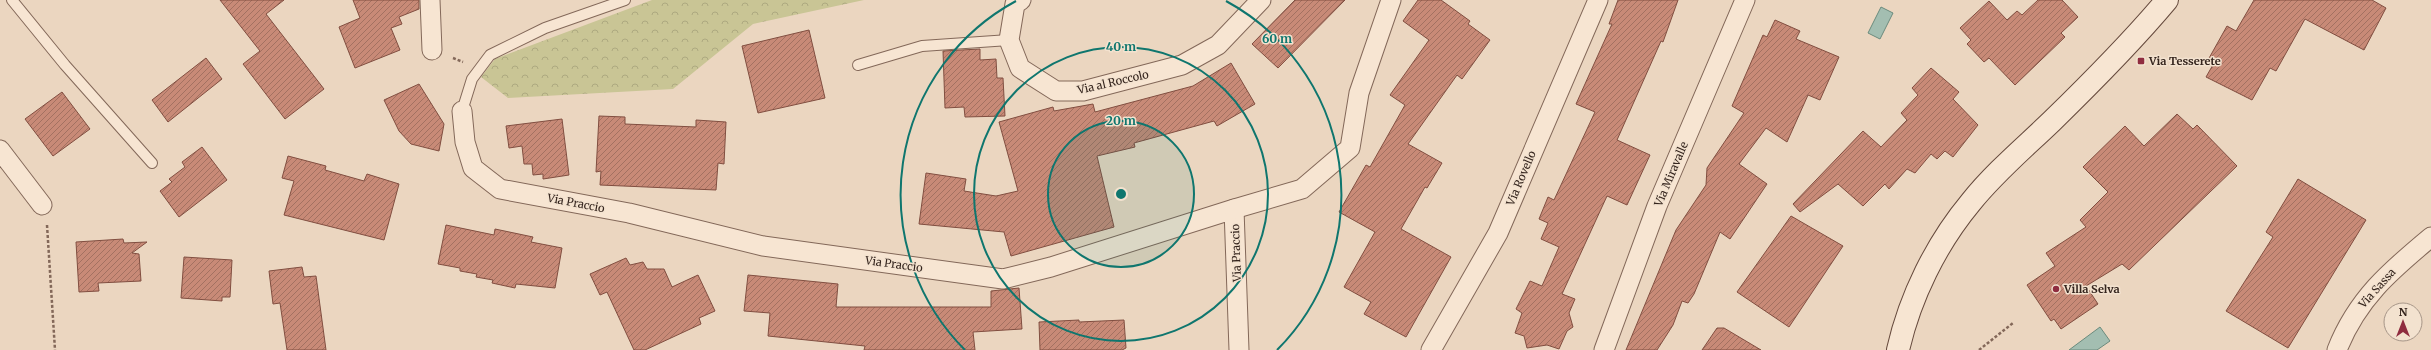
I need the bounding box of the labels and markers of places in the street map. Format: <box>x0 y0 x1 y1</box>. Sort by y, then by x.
place label: Via Tesserete <box>2148 54 2221 68</box>
marker: Via Tesserete <box>2136 56 2146 66</box>
centre of rings <box>1114 187 1128 201</box>
place label: Villa Selva <box>2063 282 2120 296</box>
marker: Villa Selva <box>2051 284 2061 294</box>

